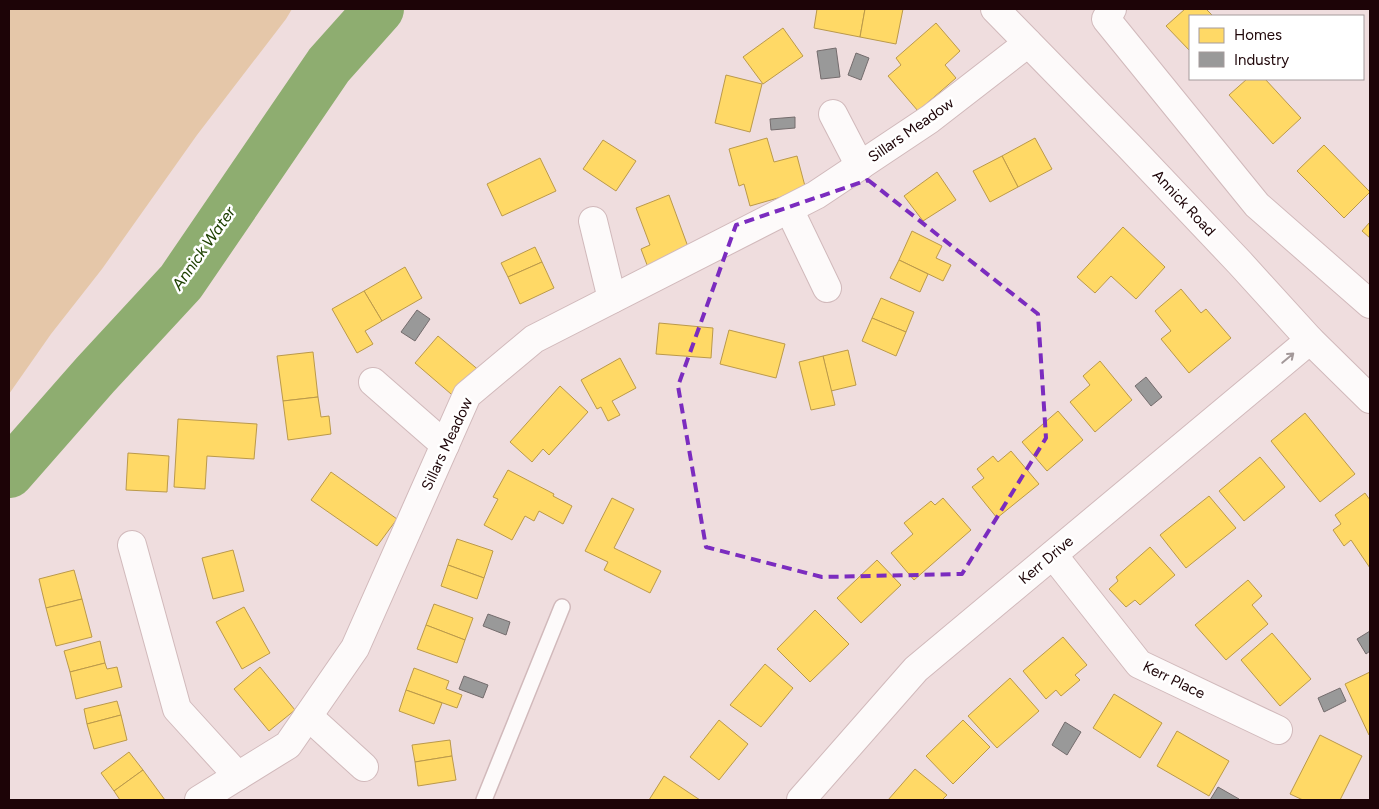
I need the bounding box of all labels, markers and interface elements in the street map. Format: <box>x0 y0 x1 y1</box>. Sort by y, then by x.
legend <box>1189 15 1364 80</box>
text: Homes <box>1234 26 1282 44</box>
text: Industry <box>1234 51 1289 69</box>
street label: Sillars Meadow <box>865 94 957 166</box>
street label: Annick Road <box>1149 166 1219 240</box>
water label: Annick Water <box>167 203 239 294</box>
one-way arrow <box>1281 353 1294 364</box>
street label: Sillars Meadow <box>418 395 476 493</box>
street label: Kerr Drive <box>1015 532 1077 588</box>
street label: Kerr Place <box>1140 657 1208 703</box>

